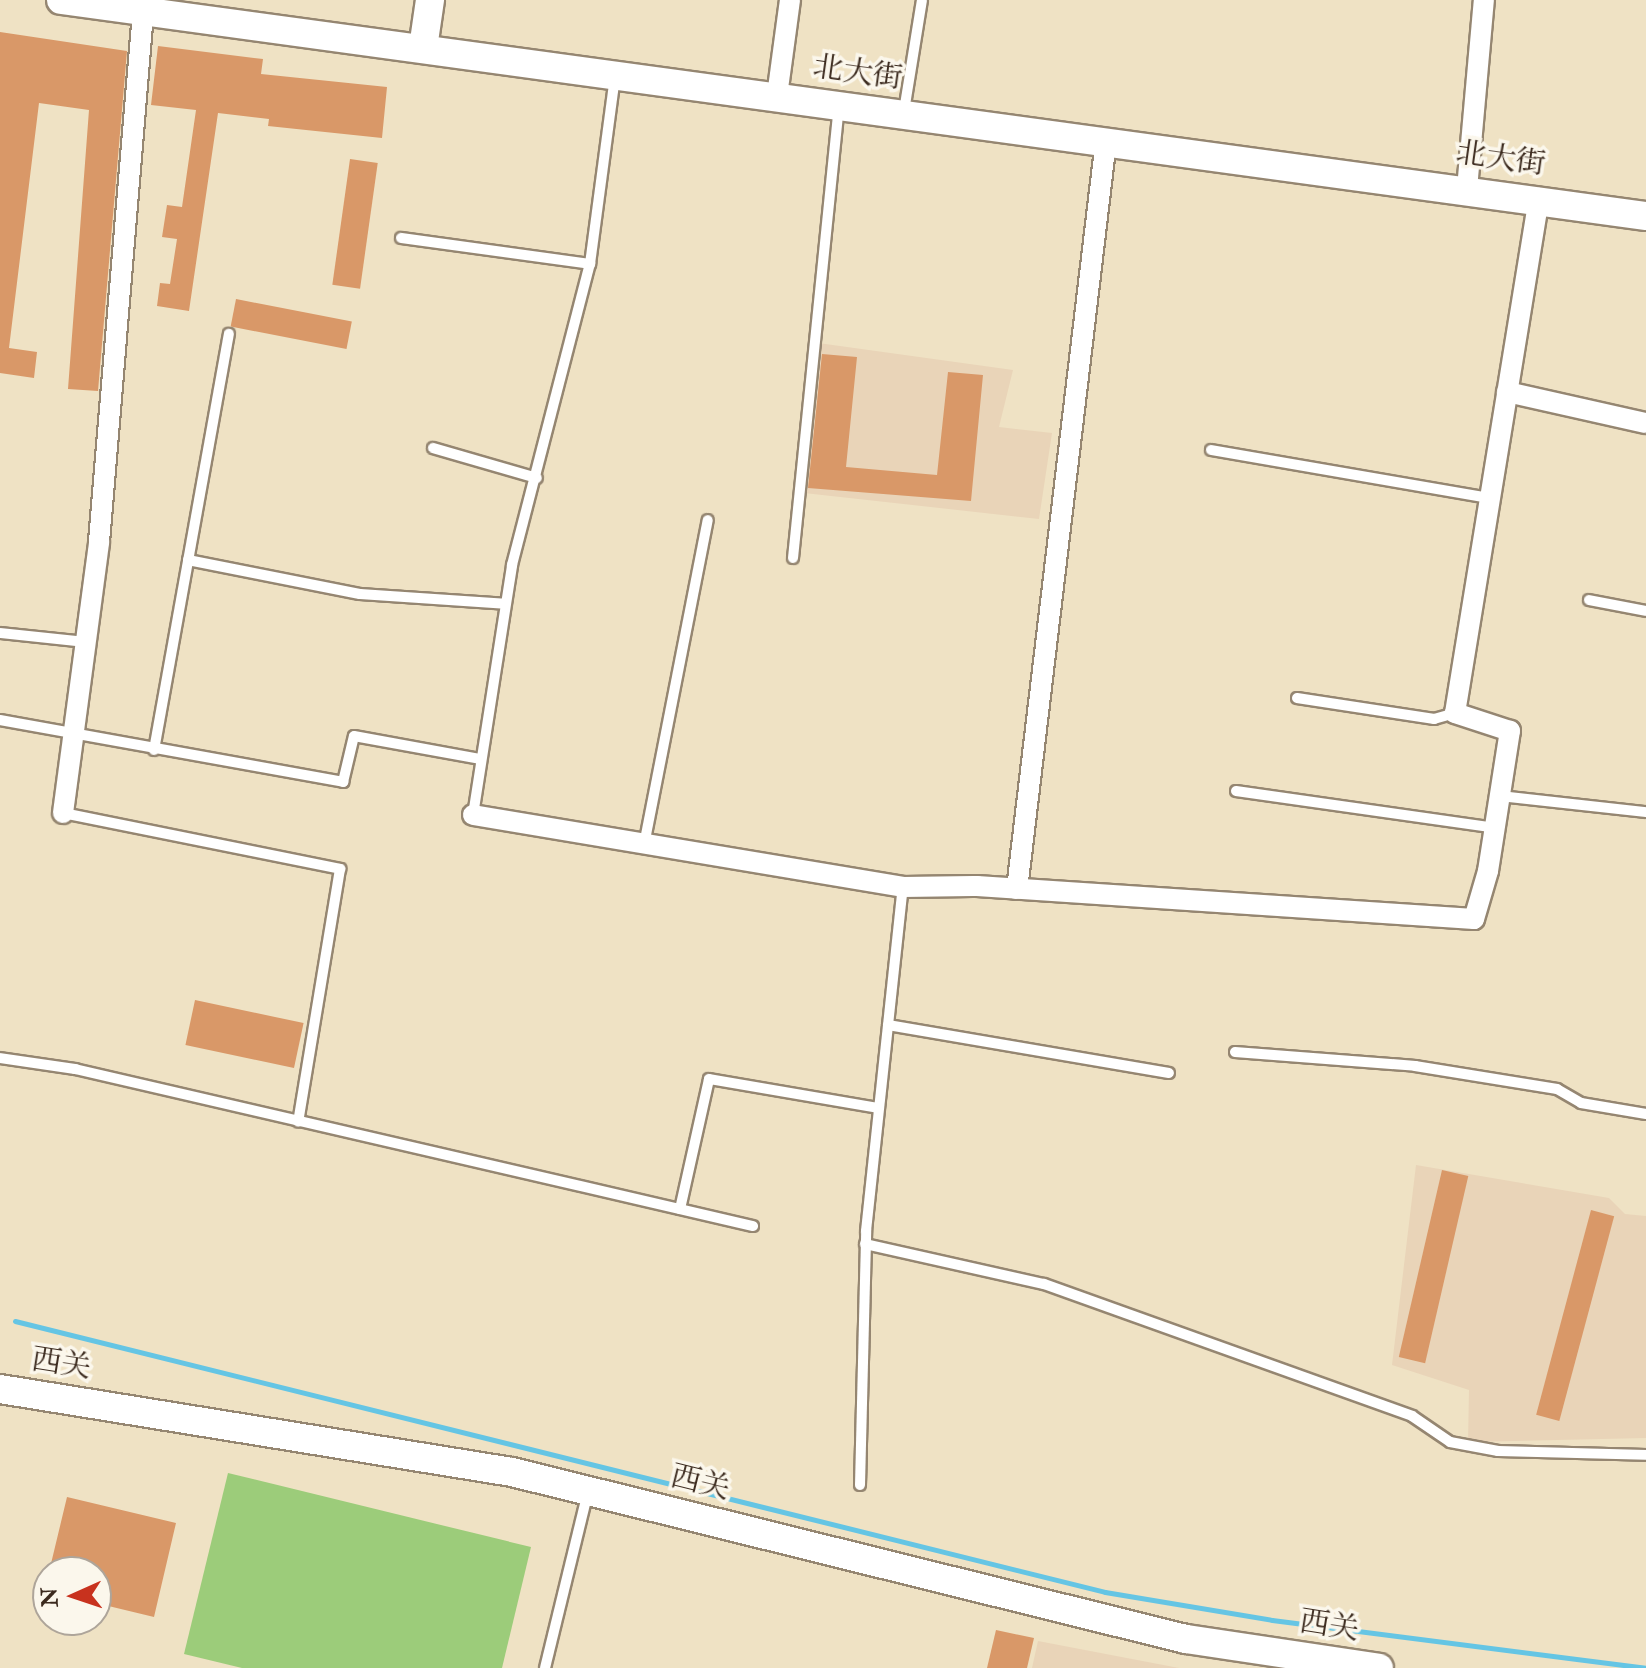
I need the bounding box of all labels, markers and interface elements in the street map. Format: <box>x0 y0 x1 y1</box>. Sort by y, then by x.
street label: 北大街 <box>811 49 905 97</box>
street label: 北大街 <box>1454 135 1548 183</box>
street label: 西关 <box>29 1342 93 1386</box>
street label: 西关 <box>667 1458 733 1508</box>
north arrow <box>32 1556 112 1636</box>
text: N <box>36 1587 65 1608</box>
street label: 西关 <box>1297 1604 1361 1648</box>

